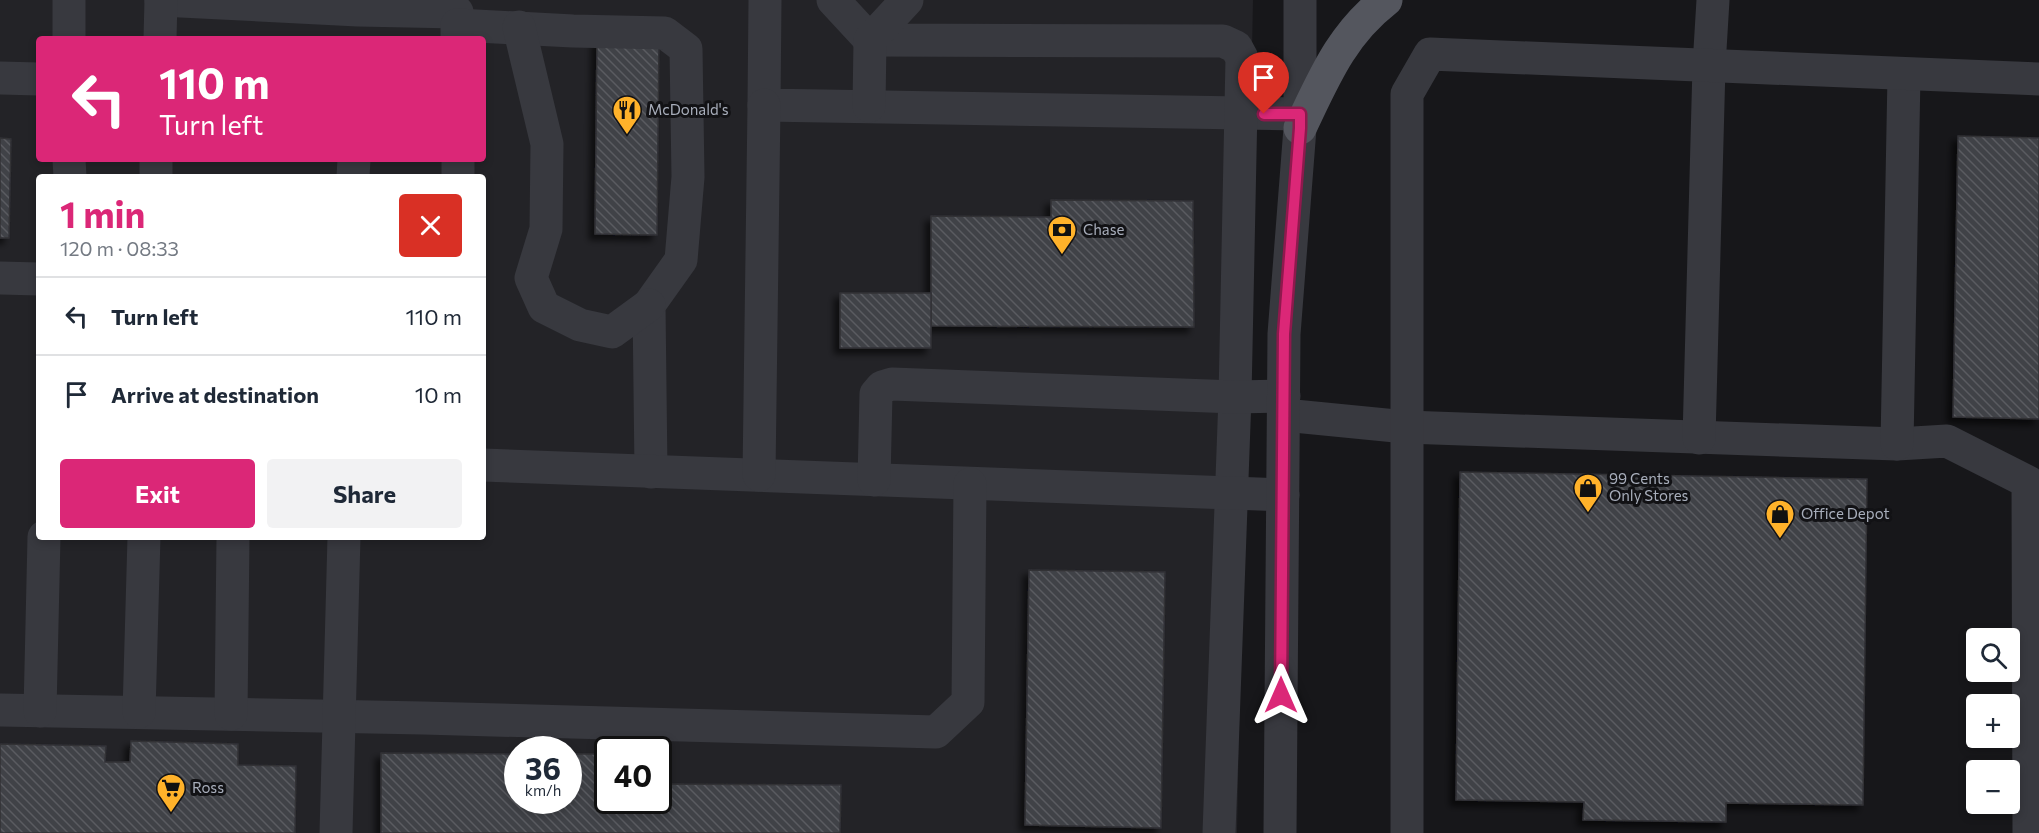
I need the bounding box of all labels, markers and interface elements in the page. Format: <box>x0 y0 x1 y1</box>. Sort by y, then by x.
pin <box>1238 52 1289 114</box>
text: 110 m <box>159 56 270 108</box>
icon: left <box>60 60 138 138</box>
icon: arrive <box>1247 61 1280 94</box>
restaurant icon: McDonald's <box>611 94 643 136</box>
place label: McDonald's <box>648 100 729 118</box>
text: Turn left <box>159 108 263 141</box>
text: 1 min <box>60 191 145 235</box>
button: close <box>399 194 462 257</box>
bank icon: Chase <box>1046 214 1078 256</box>
place label: Chase <box>1083 220 1125 238</box>
text: 120 m · 08:33 <box>60 236 179 260</box>
icon: left <box>60 300 93 333</box>
text: Turn left <box>111 303 198 330</box>
text: 110 m <box>405 303 462 330</box>
icon: arrive <box>60 378 93 411</box>
text: Arrive at destination <box>111 381 319 408</box>
text: 10 m <box>415 381 462 408</box>
button: Exit <box>60 459 255 528</box>
button: Share <box>267 459 462 528</box>
place label: 99 Cents Only Stores <box>1609 469 1689 504</box>
shop icon: 99 Cents Only Stores <box>1572 472 1604 514</box>
shop icon: Office Depot <box>1764 498 1796 540</box>
place label: Office Depot <box>1801 504 1890 522</box>
map controls <box>1966 628 2020 814</box>
button: search <box>1966 628 2020 682</box>
position arrow <box>1249 663 1313 727</box>
button: + <box>1966 694 2020 748</box>
speed limit sign: 40 <box>594 736 672 814</box>
text: 36 <box>525 749 561 786</box>
button: − <box>1966 760 2020 814</box>
supermarket icon: Ross <box>155 772 187 814</box>
place label: Ross <box>192 778 224 796</box>
text: km/h <box>525 781 561 799</box>

